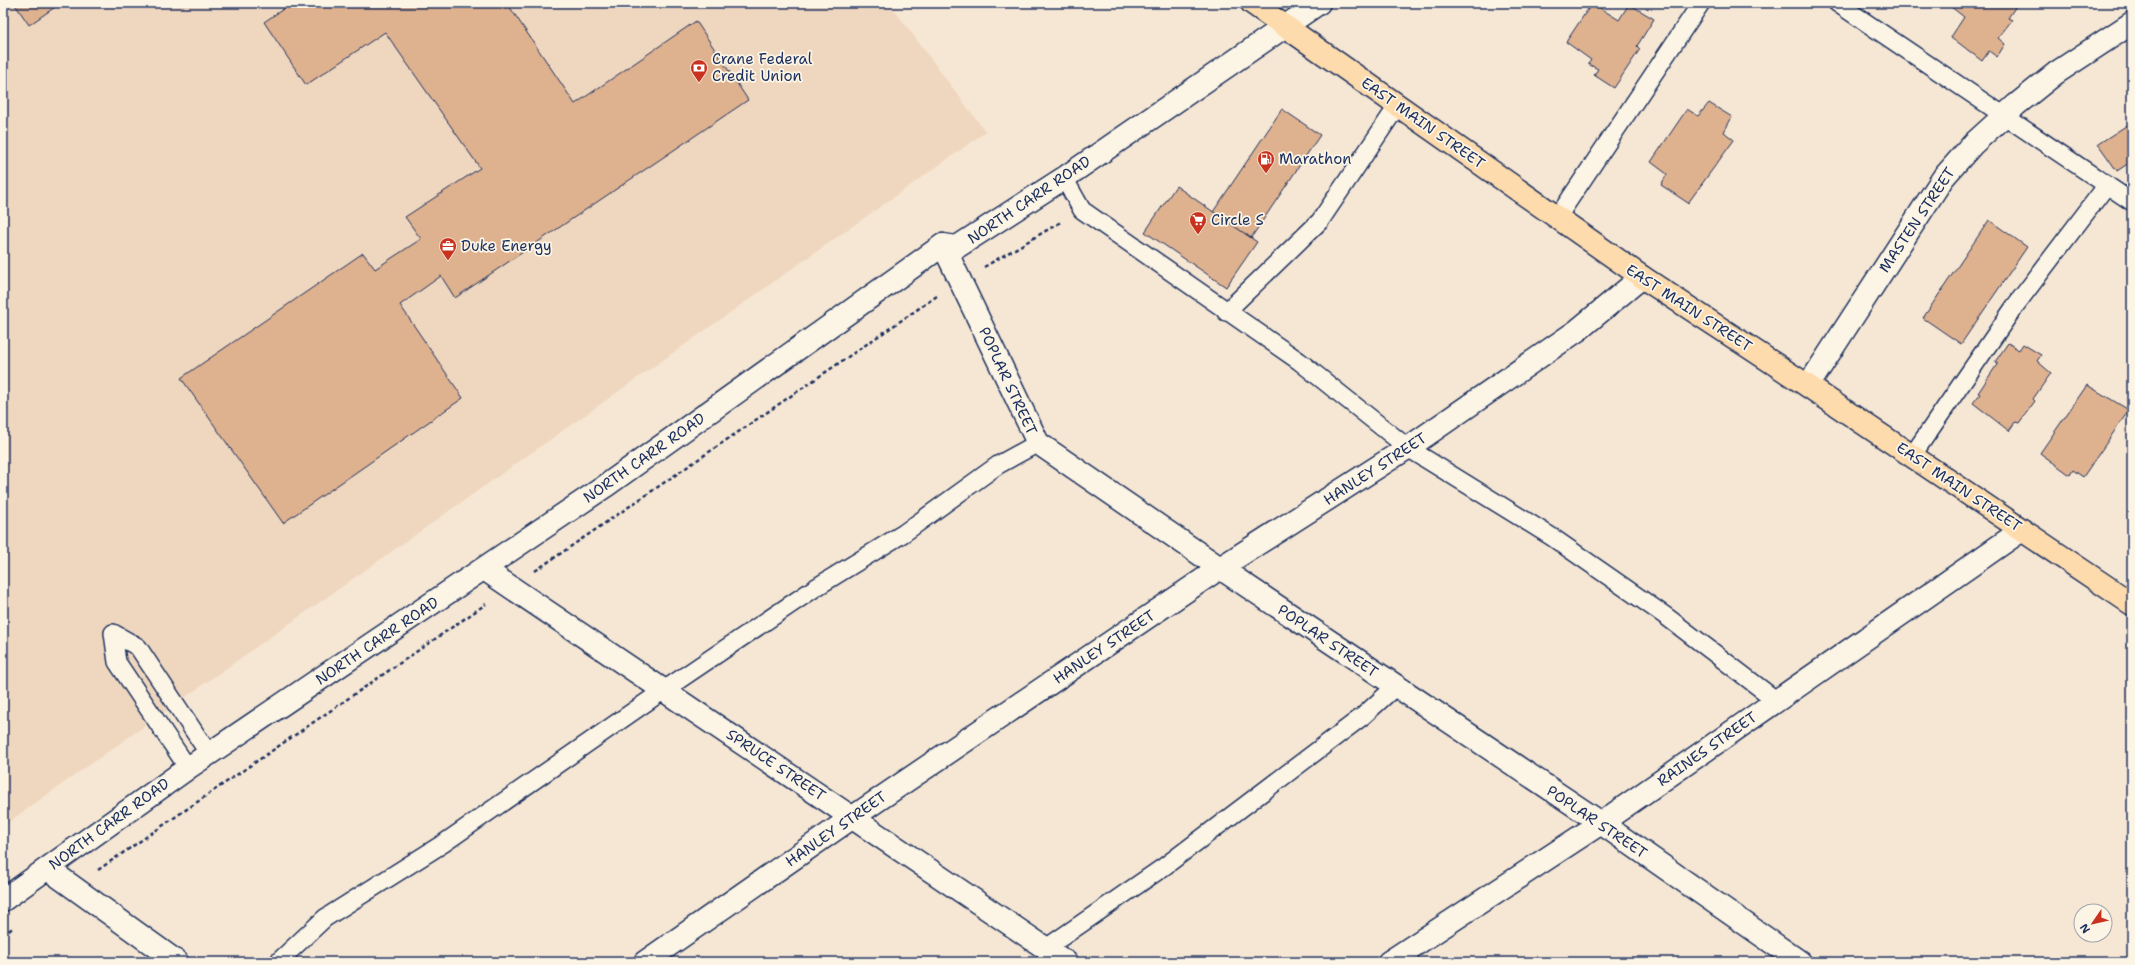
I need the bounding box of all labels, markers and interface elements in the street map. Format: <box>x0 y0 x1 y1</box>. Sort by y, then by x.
place label: Crane Federal Credit Union <box>712 49 813 86</box>
bank icon: Crane Federal Credit Union <box>689 58 709 83</box>
street label: EAST MAIN STREET <box>1357 73 1489 173</box>
fuel station icon: Marathon <box>1256 149 1276 174</box>
place label: Marathon <box>1279 149 1351 169</box>
street label: NORTH CARR ROAD <box>964 151 1095 249</box>
street label: MASTEN STREET <box>1874 163 1960 277</box>
supermarket icon: Circle S <box>1188 210 1208 235</box>
place label: Circle S <box>1211 210 1264 230</box>
office icon: Duke Energy <box>438 236 458 261</box>
place label: Duke Energy <box>461 236 552 256</box>
street label: EAST MAIN STREET <box>1622 260 1756 356</box>
street label: POPLAR STREET <box>974 324 1042 438</box>
street label: NORTH CARR ROAD <box>579 408 709 508</box>
street label: HANLEY STREET <box>1320 428 1430 510</box>
street label: EAST MAIN STREET <box>1893 438 2025 536</box>
street label: NORTH CARR ROAD <box>312 592 443 690</box>
street label: POPLAR STREET <box>1274 600 1382 682</box>
street label: HANLEY STREET <box>1049 605 1159 689</box>
street label: RAINES STREET <box>1653 707 1761 791</box>
street label: SPRUCE STREET <box>722 724 830 806</box>
street label: NORTH CARR ROAD <box>45 773 173 875</box>
street label: POPLAR STREET <box>1543 781 1651 863</box>
street label: HANLEY STREET <box>781 787 891 871</box>
north arrow <box>2073 903 2113 943</box>
text: N <box>2076 920 2094 936</box>

